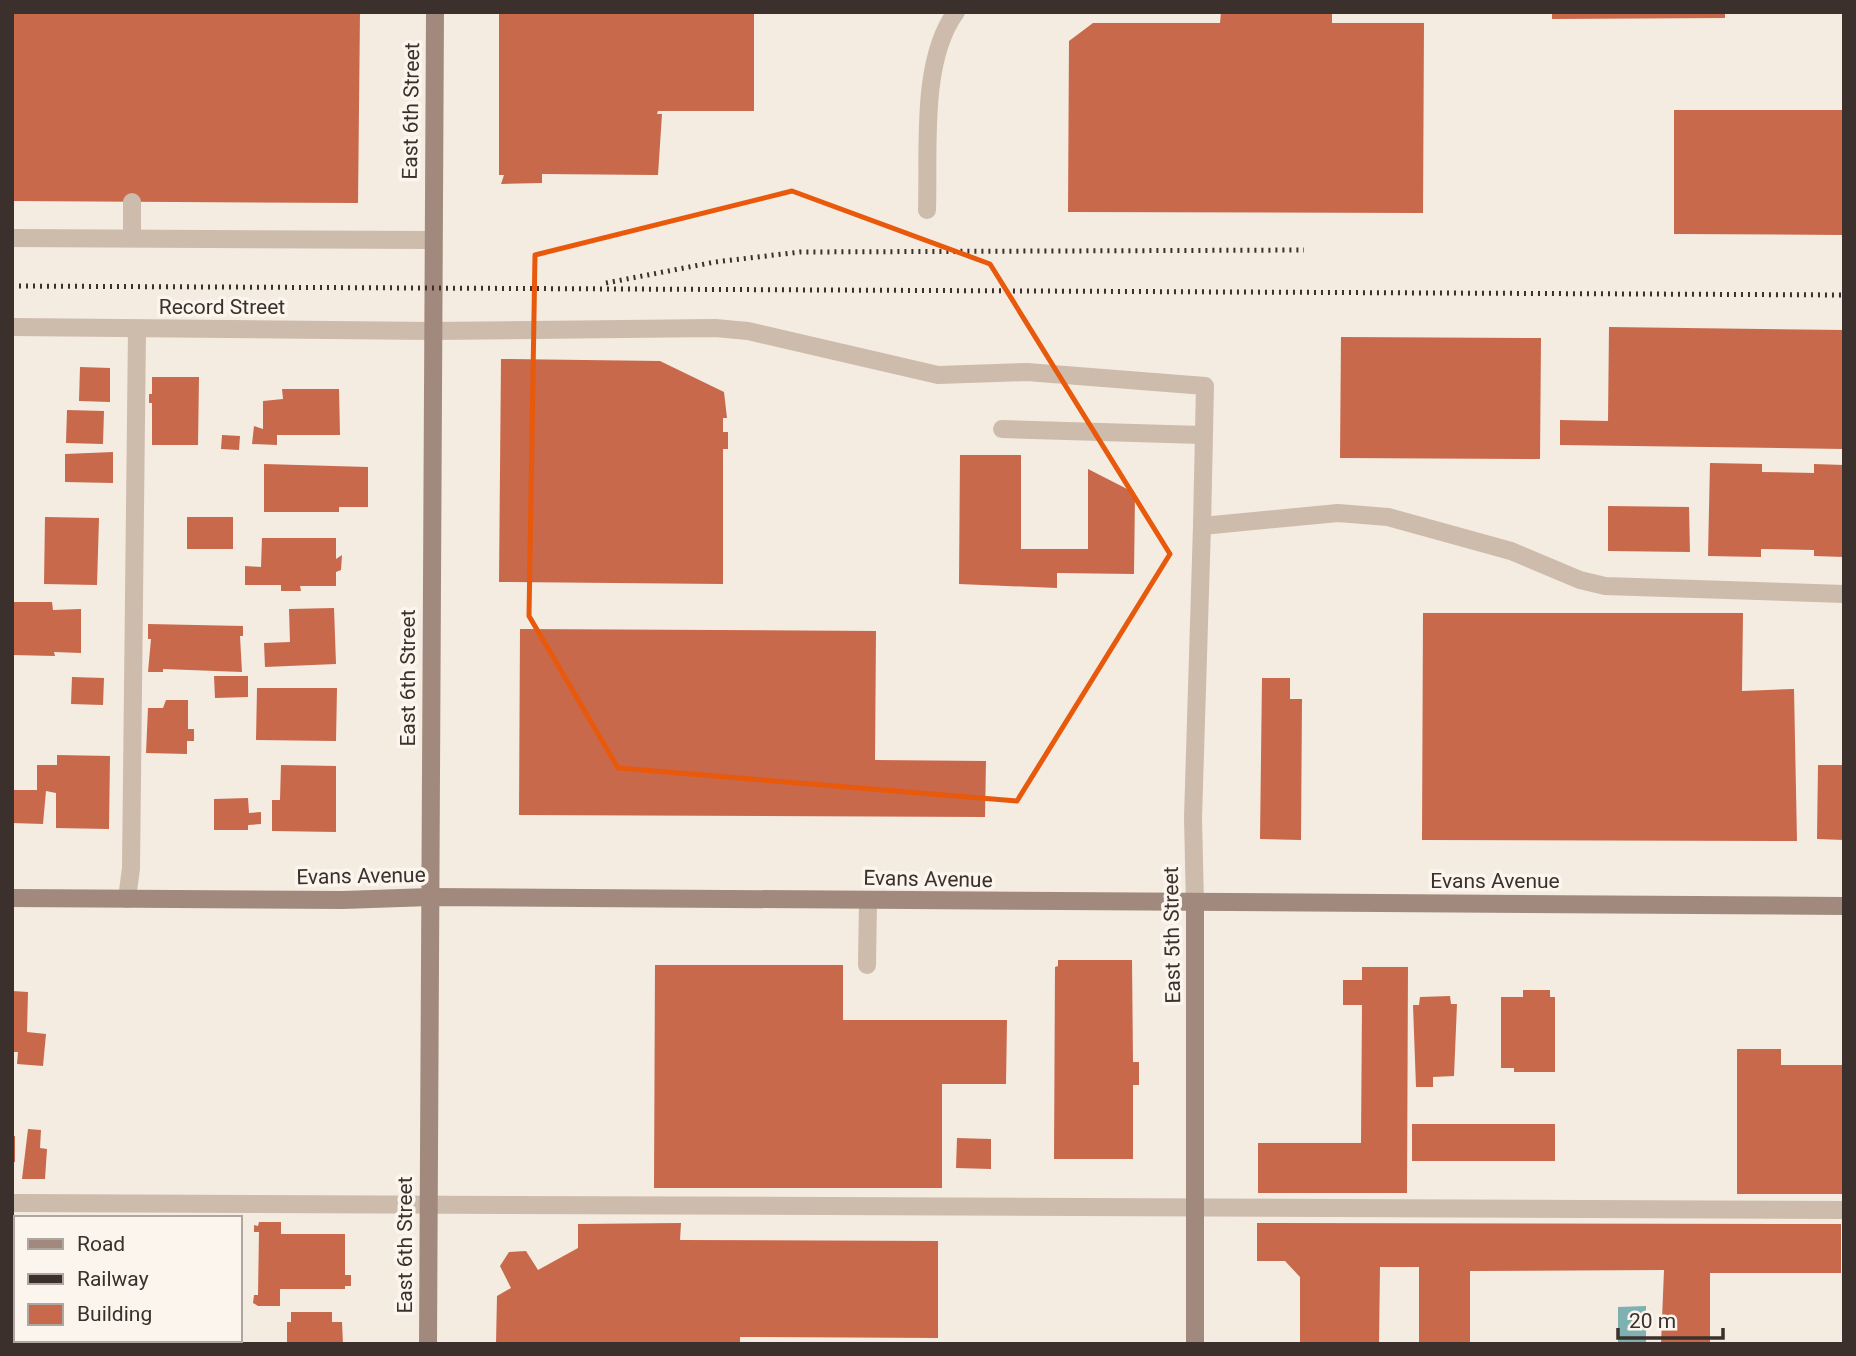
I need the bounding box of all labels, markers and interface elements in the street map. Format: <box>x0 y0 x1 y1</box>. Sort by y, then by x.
street label: East 6th Street <box>398 42 424 180</box>
street label: Record Street <box>159 295 285 319</box>
street label: East 6th Street <box>396 609 420 747</box>
street label: Evans Avenue <box>296 863 426 889</box>
street label: Evans Avenue <box>863 866 993 892</box>
street label: East 5th Street <box>1159 866 1185 1004</box>
street label: Evans Avenue <box>1430 869 1560 893</box>
street label: East 6th Street <box>393 1176 417 1314</box>
legend <box>14 1216 242 1342</box>
text: Road <box>77 1232 125 1256</box>
text: Railway <box>77 1267 149 1291</box>
scale bar <box>1618 1296 1723 1340</box>
text: Building <box>77 1302 152 1326</box>
text: 20 m <box>1629 1309 1676 1333</box>

